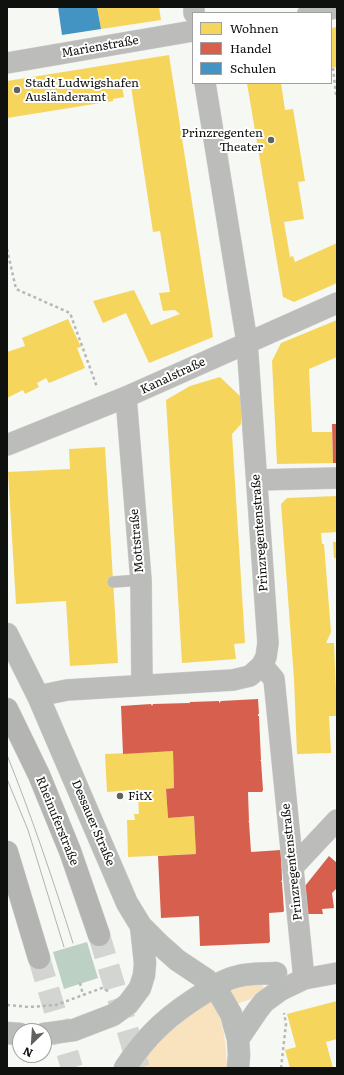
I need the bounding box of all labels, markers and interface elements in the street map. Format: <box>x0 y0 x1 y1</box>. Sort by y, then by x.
legend <box>192 12 332 84</box>
text: Wohnen <box>230 19 279 37</box>
street label: Marienstraße <box>60 33 140 61</box>
text: Handel <box>230 39 272 57</box>
text: Schulen <box>230 59 276 77</box>
place label: Stadt Ludwigshafen Ausländeramt <box>25 76 139 104</box>
marker: Stadt Ludwigshafen Ausländeramt <box>12 85 22 95</box>
place label: Prinzregenten Theater <box>182 126 263 154</box>
marker: Prinzregenten Theater <box>266 135 276 145</box>
street label: Kanalstraße <box>138 355 208 397</box>
street label: Prinzregentenstraße <box>249 474 271 592</box>
street label: Mottstraße <box>127 508 147 574</box>
street label: Rheinuferstraße <box>33 774 81 868</box>
street label: Dessauer Straße <box>68 778 118 868</box>
place label: FitX <box>128 789 152 803</box>
marker: FitX <box>115 791 125 801</box>
street label: Prinzregentenstraße <box>279 803 305 921</box>
north arrow <box>12 1023 52 1063</box>
text: N <box>20 1044 35 1062</box>

